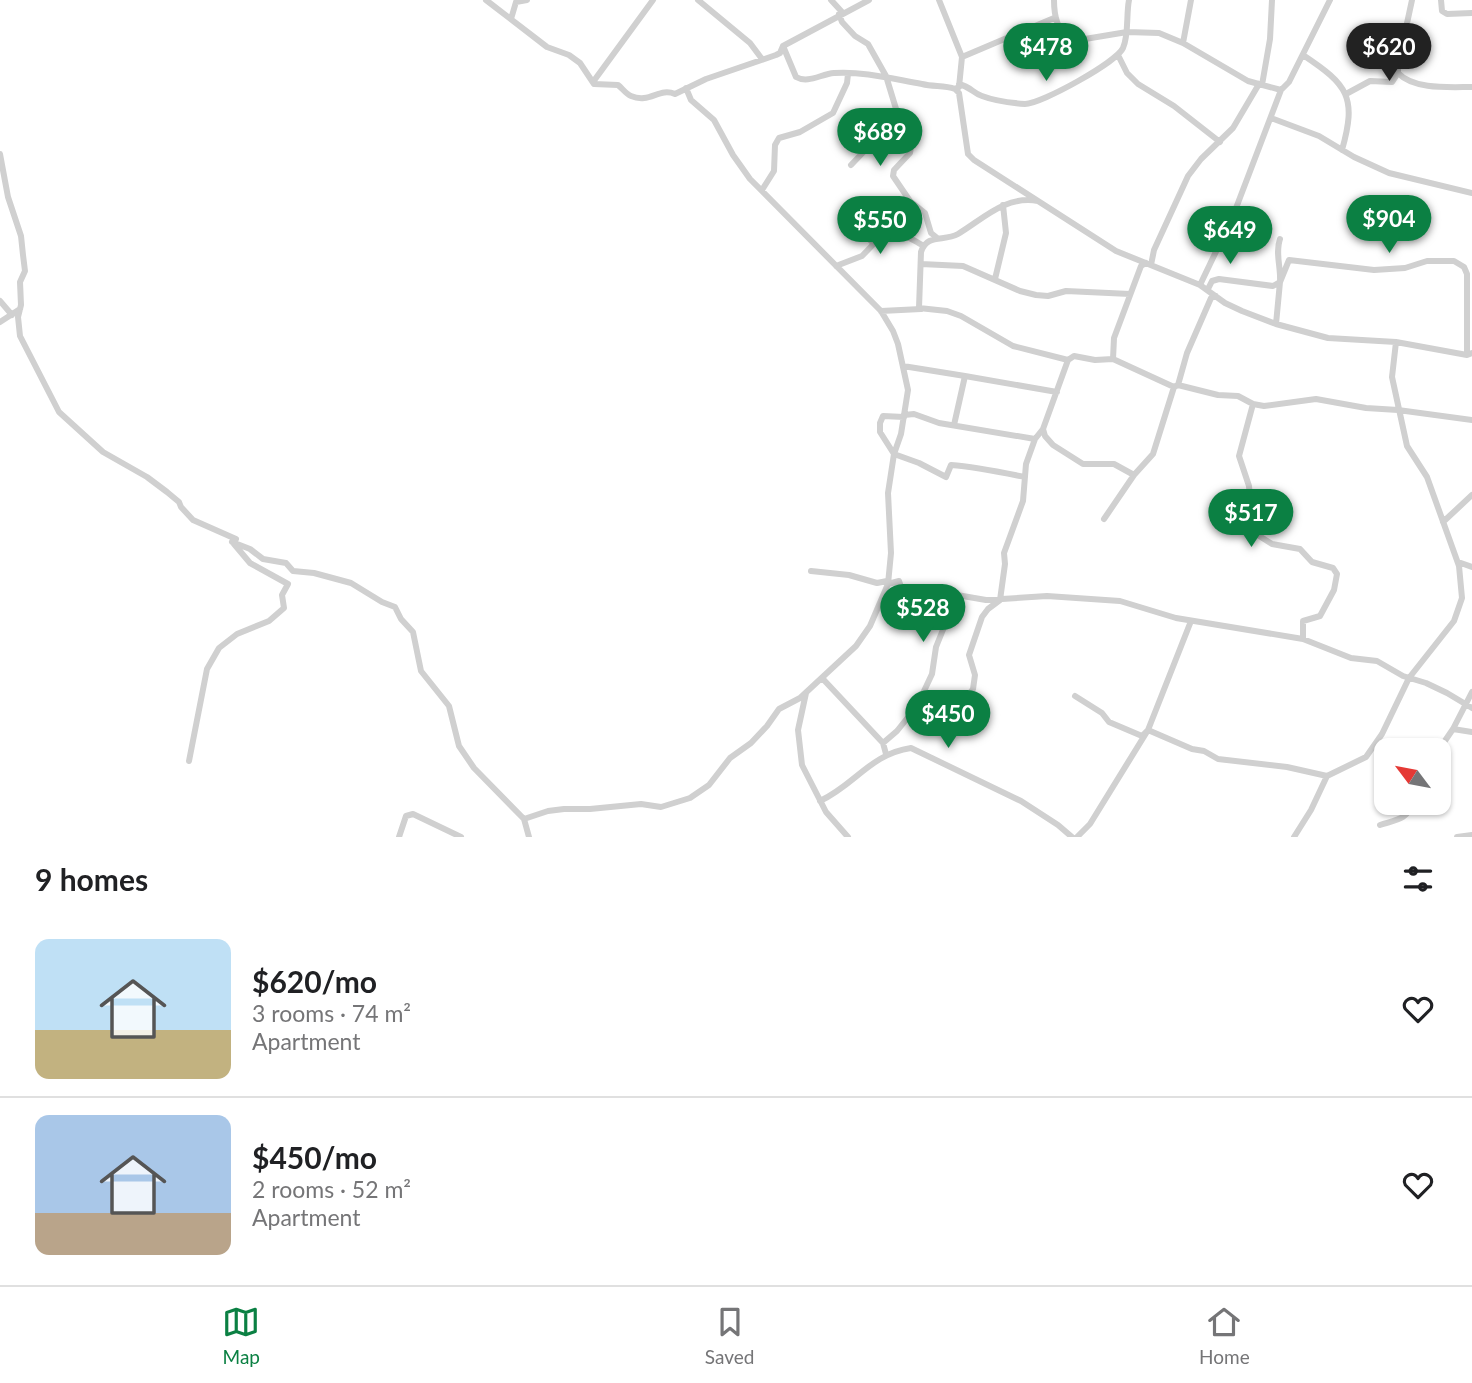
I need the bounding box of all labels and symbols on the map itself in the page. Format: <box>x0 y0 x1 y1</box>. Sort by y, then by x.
pin: $478 <box>1005 24 1087 83</box>
pin: $620 <box>1348 24 1430 83</box>
pin: $689 <box>839 108 921 168</box>
pin: $550 <box>839 196 921 256</box>
pin: $904 <box>1348 196 1430 255</box>
pin: $649 <box>1189 206 1271 266</box>
pin: $517 <box>1210 490 1292 549</box>
pin: $528 <box>882 584 964 644</box>
pin: $450 <box>907 690 989 750</box>
north arrow <box>1374 738 1451 816</box>

